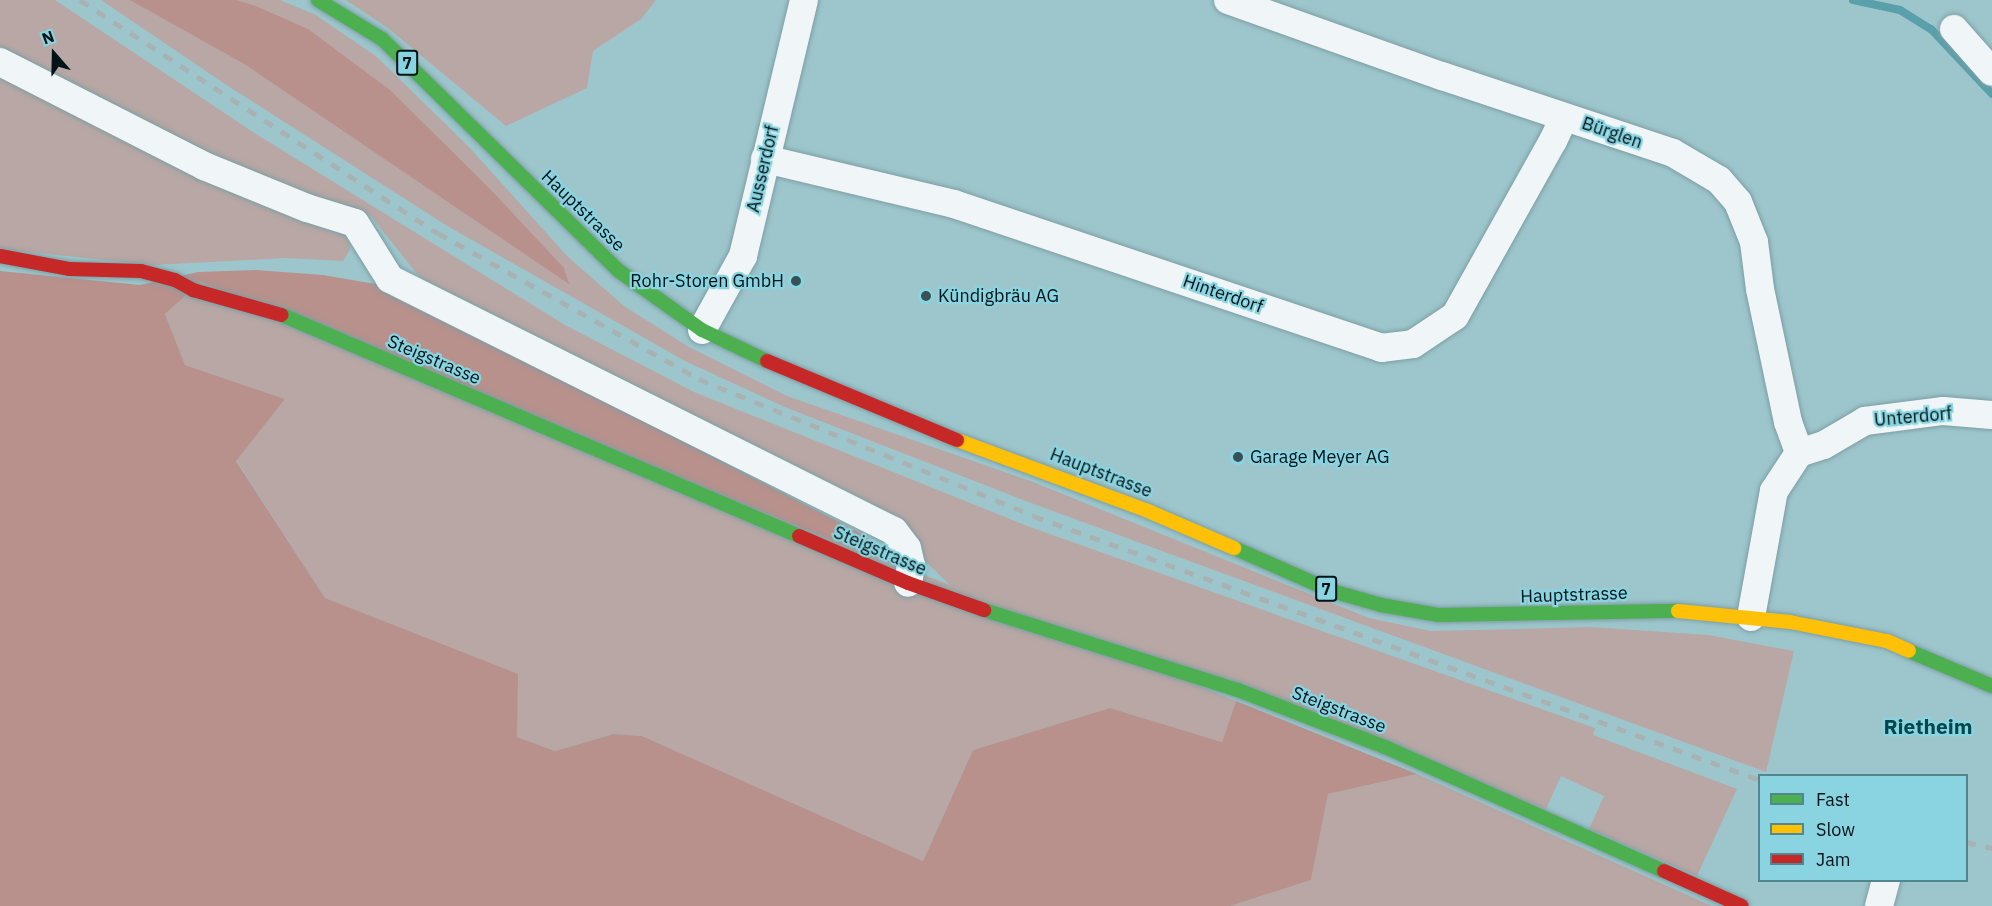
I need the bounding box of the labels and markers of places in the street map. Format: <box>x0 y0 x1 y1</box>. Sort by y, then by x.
place label: Rohr-Storen GmbH <box>630 270 784 292</box>
marker: Rohr-Storen GmbH <box>789 274 803 288</box>
place label: Kündigbräu AG <box>938 285 1059 307</box>
marker: Kündigbräu AG <box>919 289 933 303</box>
place label: Garage Meyer AG <box>1250 446 1390 468</box>
marker: Garage Meyer AG <box>1231 450 1245 464</box>

